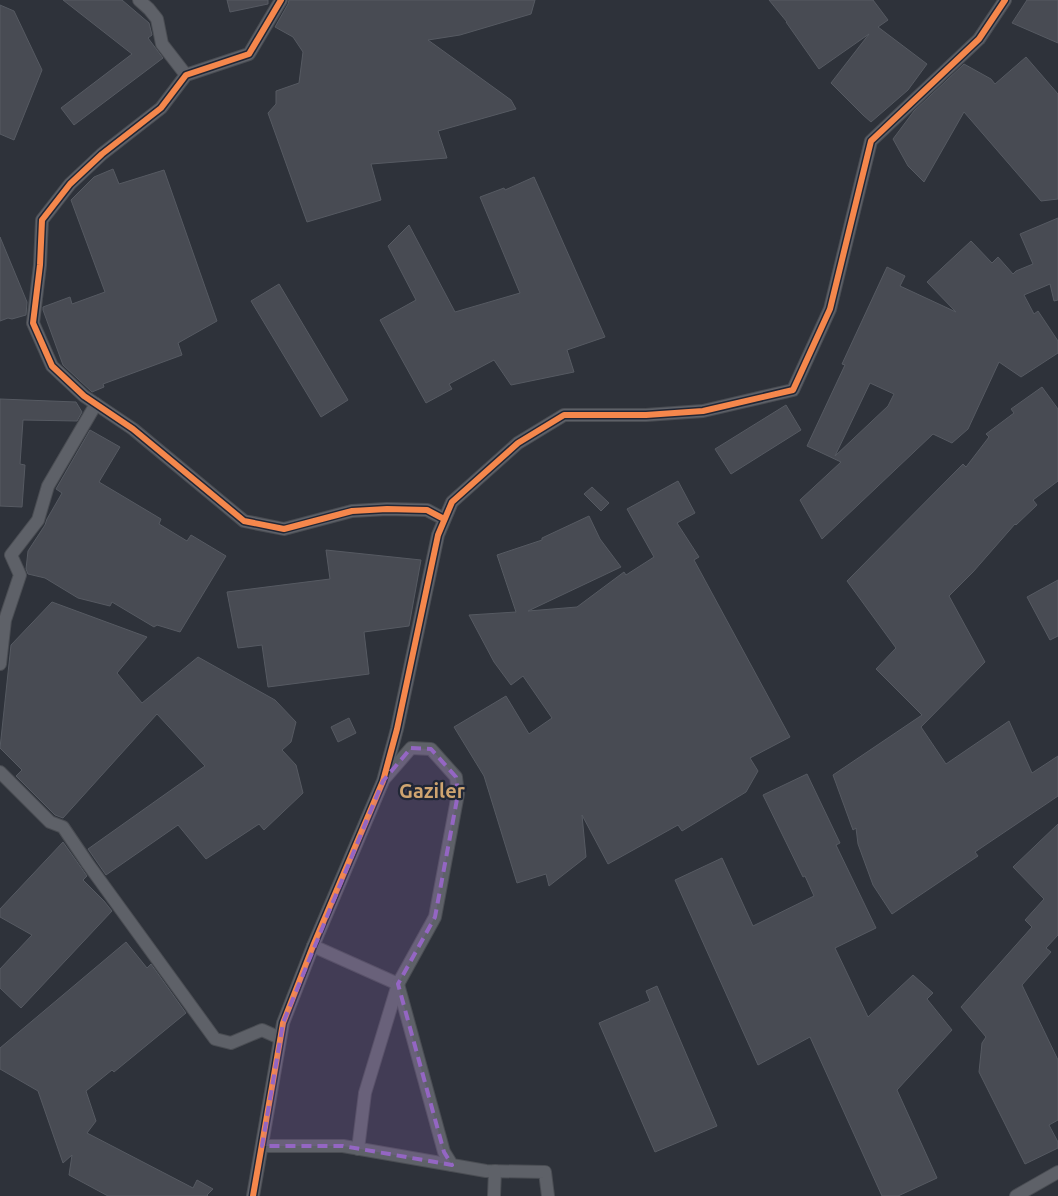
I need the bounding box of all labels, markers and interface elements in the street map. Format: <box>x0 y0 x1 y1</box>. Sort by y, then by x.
district label: Gaziler <box>399 779 466 802</box>

